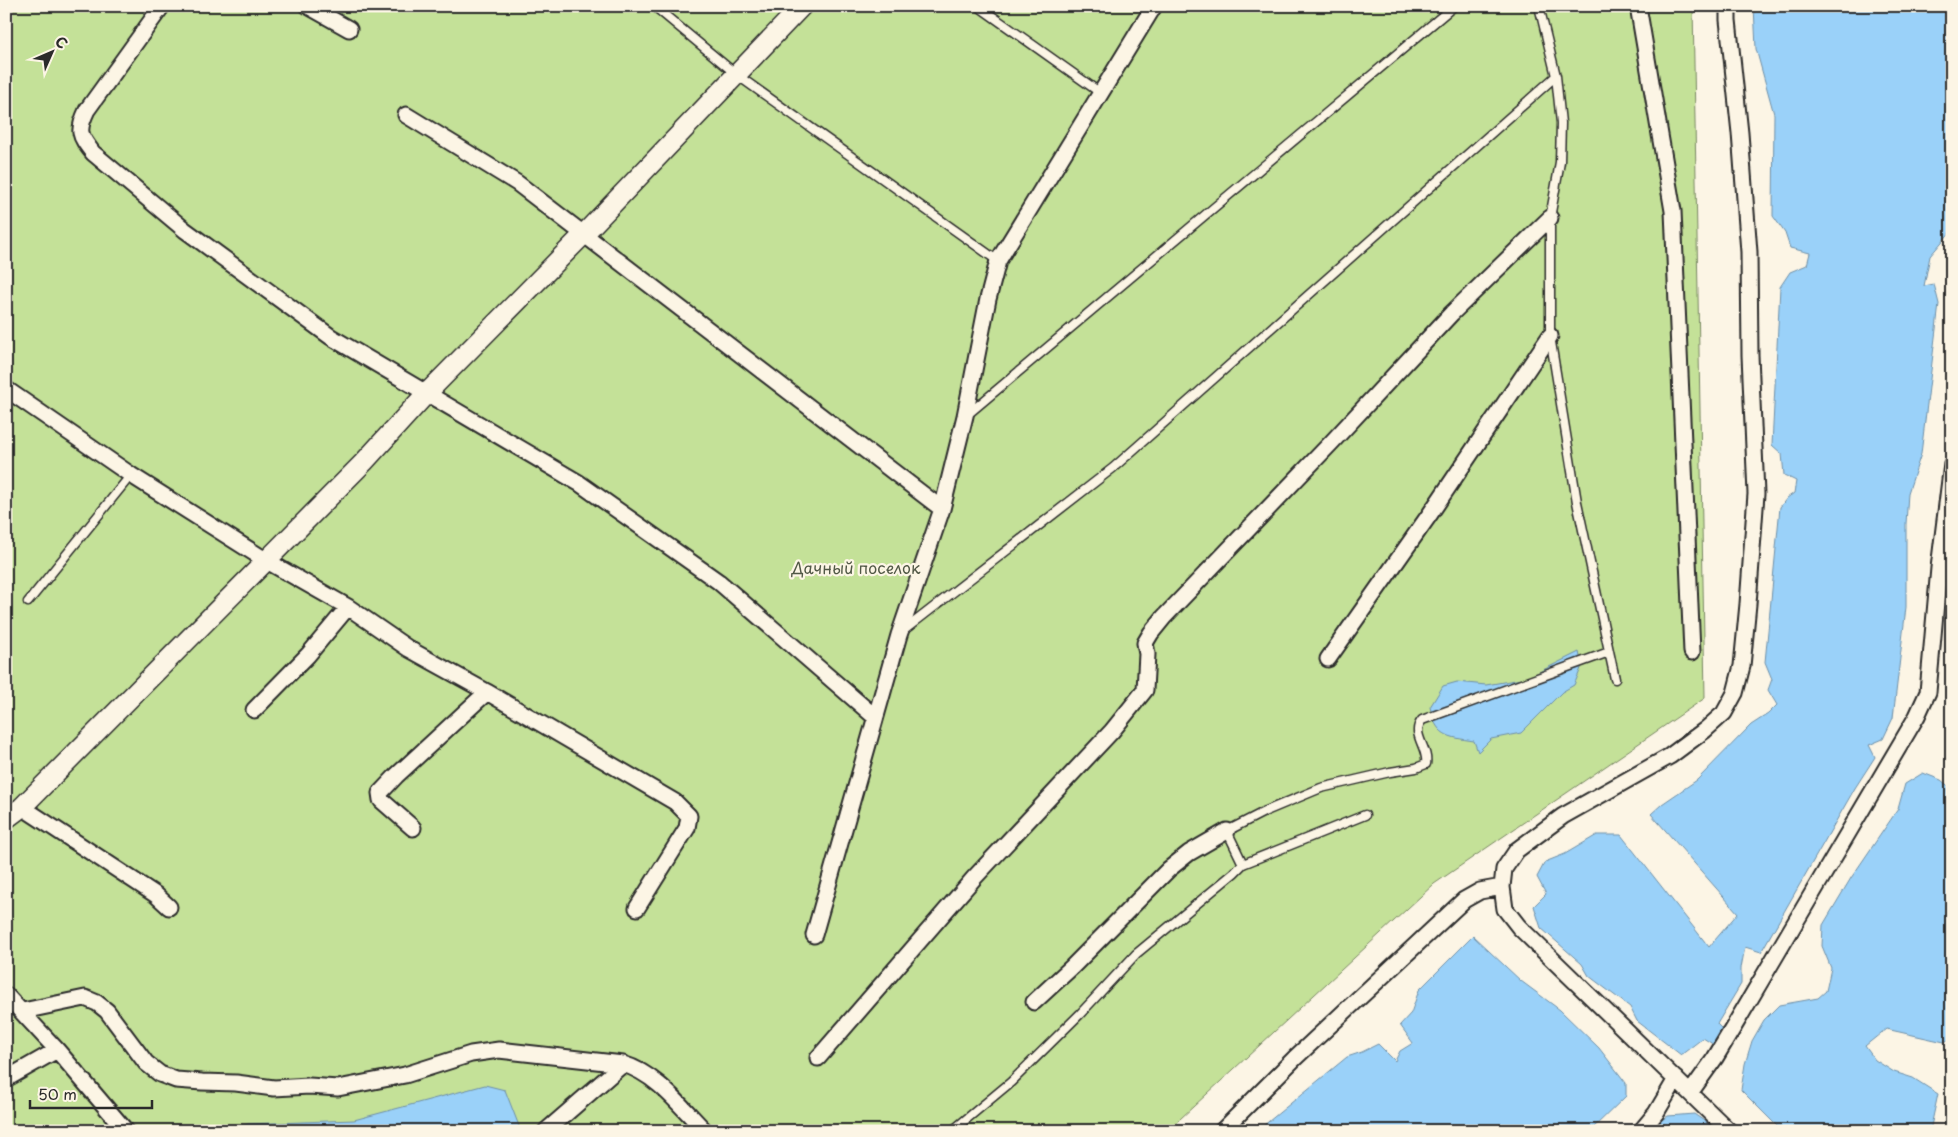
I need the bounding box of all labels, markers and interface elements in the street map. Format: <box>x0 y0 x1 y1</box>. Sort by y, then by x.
north arrow <box>28 28 78 78</box>
text: С <box>50 31 73 54</box>
park label: Дачный поселок <box>791 555 921 579</box>
scale bar <box>30 1077 152 1109</box>
text: 50 m <box>38 1082 77 1105</box>

